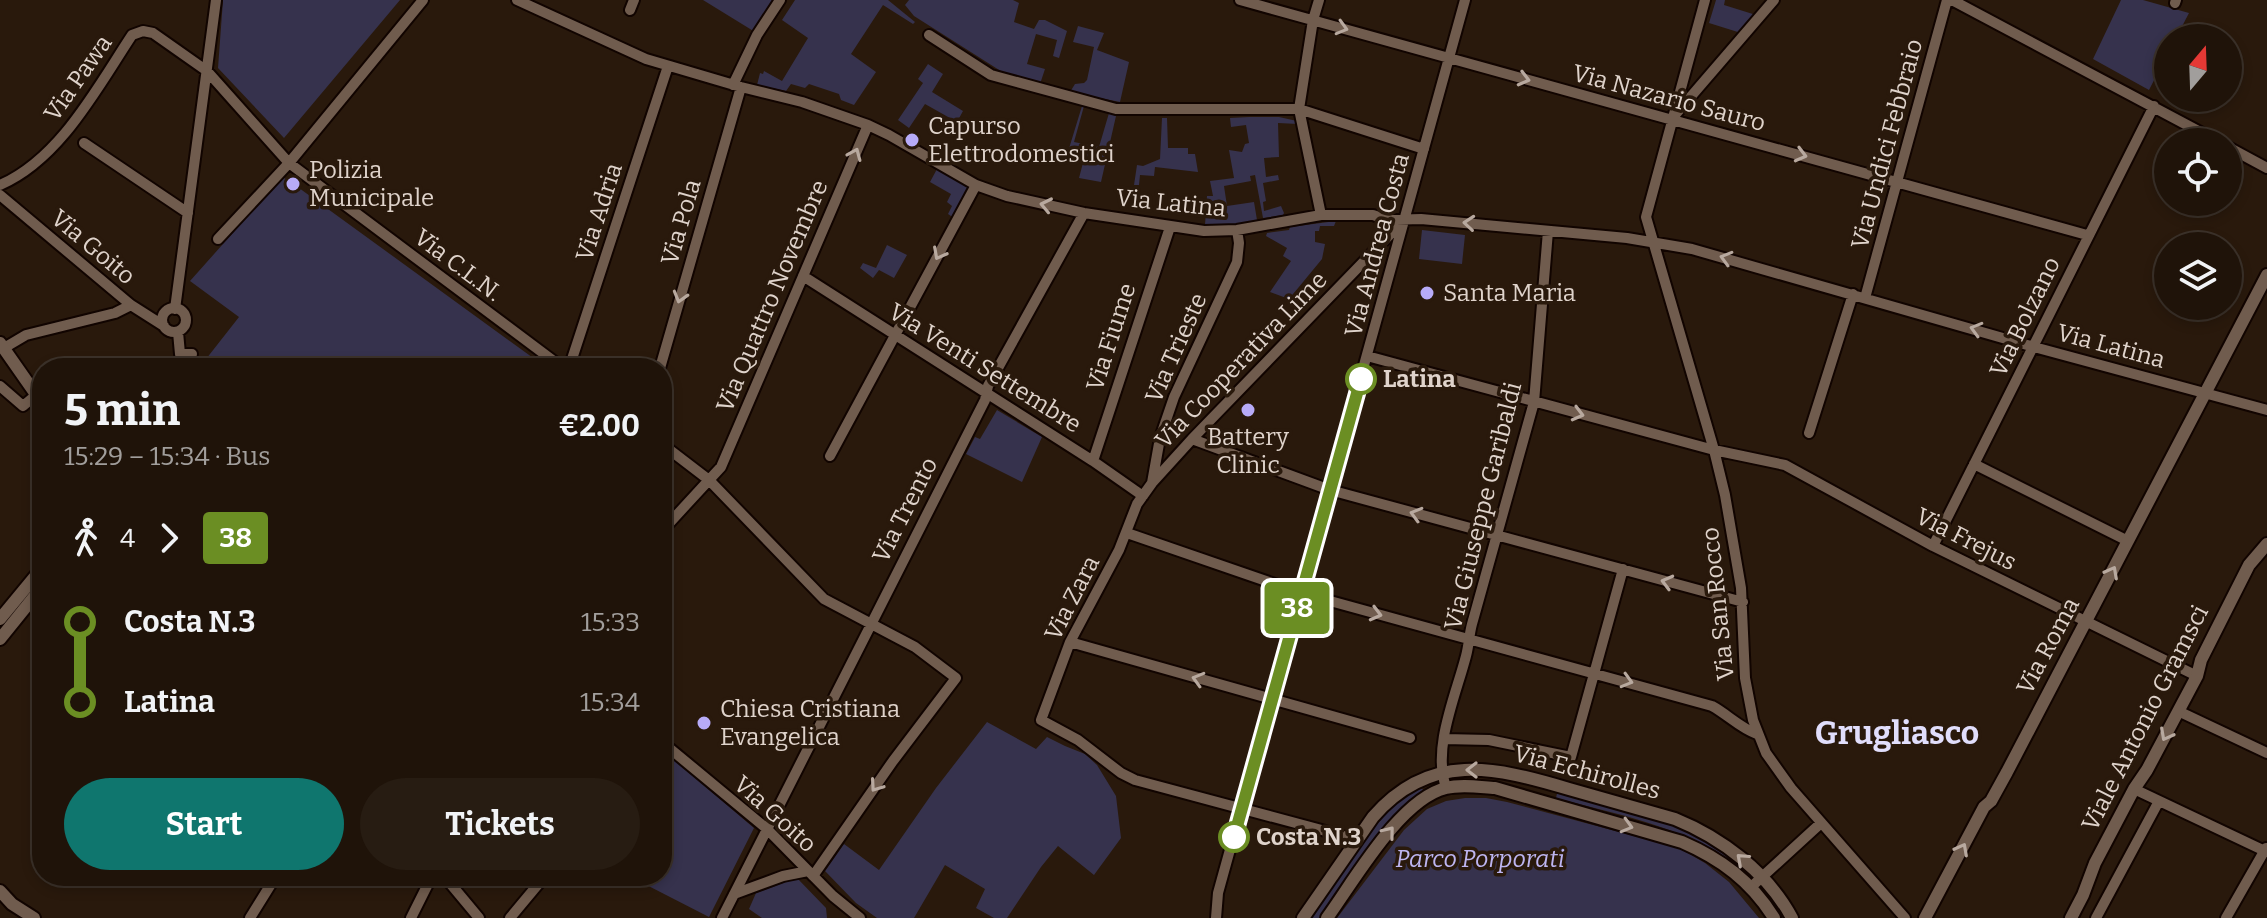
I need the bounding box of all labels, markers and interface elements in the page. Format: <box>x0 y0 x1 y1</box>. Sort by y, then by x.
one-way arrow <box>1335 19 1348 35</box>
north arrow <box>2154 24 2242 112</box>
map controls <box>2154 24 2242 320</box>
street label: Via Pawa <box>38 30 118 126</box>
street label: Via Undici Febbraio <box>1846 36 1928 252</box>
street label: Via Nazario Sauro <box>1570 59 1768 137</box>
one-way arrow <box>1516 70 1530 86</box>
place label: Capurso Elettrodomestici <box>928 112 1115 168</box>
button: locate <box>2154 128 2242 216</box>
marker: Capurso Elettrodomestici <box>903 131 921 149</box>
one-way arrow <box>1793 146 1807 162</box>
one-way arrow <box>846 148 862 162</box>
street label: Via Andrea Costa <box>1339 150 1415 340</box>
place label: Polizia Municipale <box>309 156 434 212</box>
street label: Via Adria <box>570 159 628 265</box>
marker: Polizia Municipale <box>284 175 302 193</box>
street label: Via Pola <box>655 176 707 268</box>
street label: Via Quattro Novembre <box>710 176 834 416</box>
street label: Via Latina <box>1115 183 1227 223</box>
one-way arrow <box>1039 197 1053 214</box>
street label: Via Goito <box>45 204 141 290</box>
one-way arrow <box>1462 215 1475 232</box>
street label: Via C.L.N. <box>409 223 507 307</box>
button: layers <box>2154 232 2242 320</box>
one-way arrow <box>934 246 949 260</box>
one-way arrow <box>1720 251 1734 268</box>
street label: Via Bolzano <box>1984 252 2066 382</box>
street label: Via Cooperativa Lime <box>1149 266 1333 454</box>
place label: Santa Maria <box>1443 279 1576 307</box>
street label: Via Fiume <box>1080 280 1142 394</box>
marker: Santa Maria <box>1418 284 1436 302</box>
one-way arrow <box>673 289 689 303</box>
street label: Via Trieste <box>1139 289 1213 407</box>
street label: Via Venti Settembre <box>884 297 1086 439</box>
street label: Via Latina <box>2054 318 2168 374</box>
one-way arrow <box>1970 322 1984 338</box>
marker: Latina <box>1346 364 1376 394</box>
place label: Latina <box>1383 365 1456 393</box>
street label: Via Giuseppe Garibaldi <box>1439 379 1527 633</box>
text: 5 min <box>64 384 180 437</box>
marker: Battery Clinic <box>1239 401 1257 419</box>
one-way arrow <box>1570 404 1584 421</box>
text: €2.00 <box>559 408 640 444</box>
place label: Battery Clinic <box>1207 423 1289 479</box>
text: 15:29 – 15:34 · Bus <box>64 441 270 472</box>
street label: Via Trento <box>867 453 943 567</box>
street label: Via Frejus <box>1911 502 2021 576</box>
one-way arrow <box>1410 507 1424 523</box>
icon: walk <box>64 516 108 560</box>
icon: forward <box>147 516 191 560</box>
text: 38 <box>219 521 252 554</box>
text: 4 <box>120 523 135 554</box>
street label: Via San Rocco <box>1696 526 1740 682</box>
street label: Via Zara <box>1039 551 1105 645</box>
one-way arrow <box>2102 565 2117 580</box>
one-way arrow <box>1661 574 1675 591</box>
line badge: 38 <box>1261 582 1333 634</box>
text: 38 <box>1281 591 1313 624</box>
street label: Via Roma <box>2011 593 2085 699</box>
street label: Viale Antonio Gramsci <box>2076 601 2214 835</box>
text: Costa N.3 <box>124 604 256 640</box>
one-way arrow <box>1369 605 1383 621</box>
text: 15:33 <box>581 607 640 638</box>
one-way arrow <box>1191 672 1205 688</box>
one-way arrow <box>1620 672 1634 688</box>
text: Latina <box>124 684 215 720</box>
text: 15:34 <box>580 687 640 718</box>
place label: Chiesa Cristiana Evangelica <box>720 695 900 751</box>
marker: Chiesa Cristiana Evangelica <box>695 714 713 732</box>
district label: Grugliasco <box>1815 714 1979 752</box>
one-way arrow <box>2160 727 2175 741</box>
street label: Via Echirolles <box>1510 739 1664 805</box>
one-way arrow <box>1465 761 1478 779</box>
street label: Via Goito <box>728 770 822 858</box>
one-way arrow <box>871 777 886 791</box>
button: Start <box>64 778 344 870</box>
button: Tickets <box>360 778 640 870</box>
one-way arrow <box>1620 816 1634 833</box>
marker: Costa N.3 <box>1219 822 1249 852</box>
place label: Costa N.3 <box>1256 823 1361 851</box>
one-way arrow <box>1380 826 1394 841</box>
one-way arrow <box>1952 843 1967 857</box>
park label: Parco Porporati <box>1395 845 1565 873</box>
one-way arrow <box>1736 855 1751 869</box>

